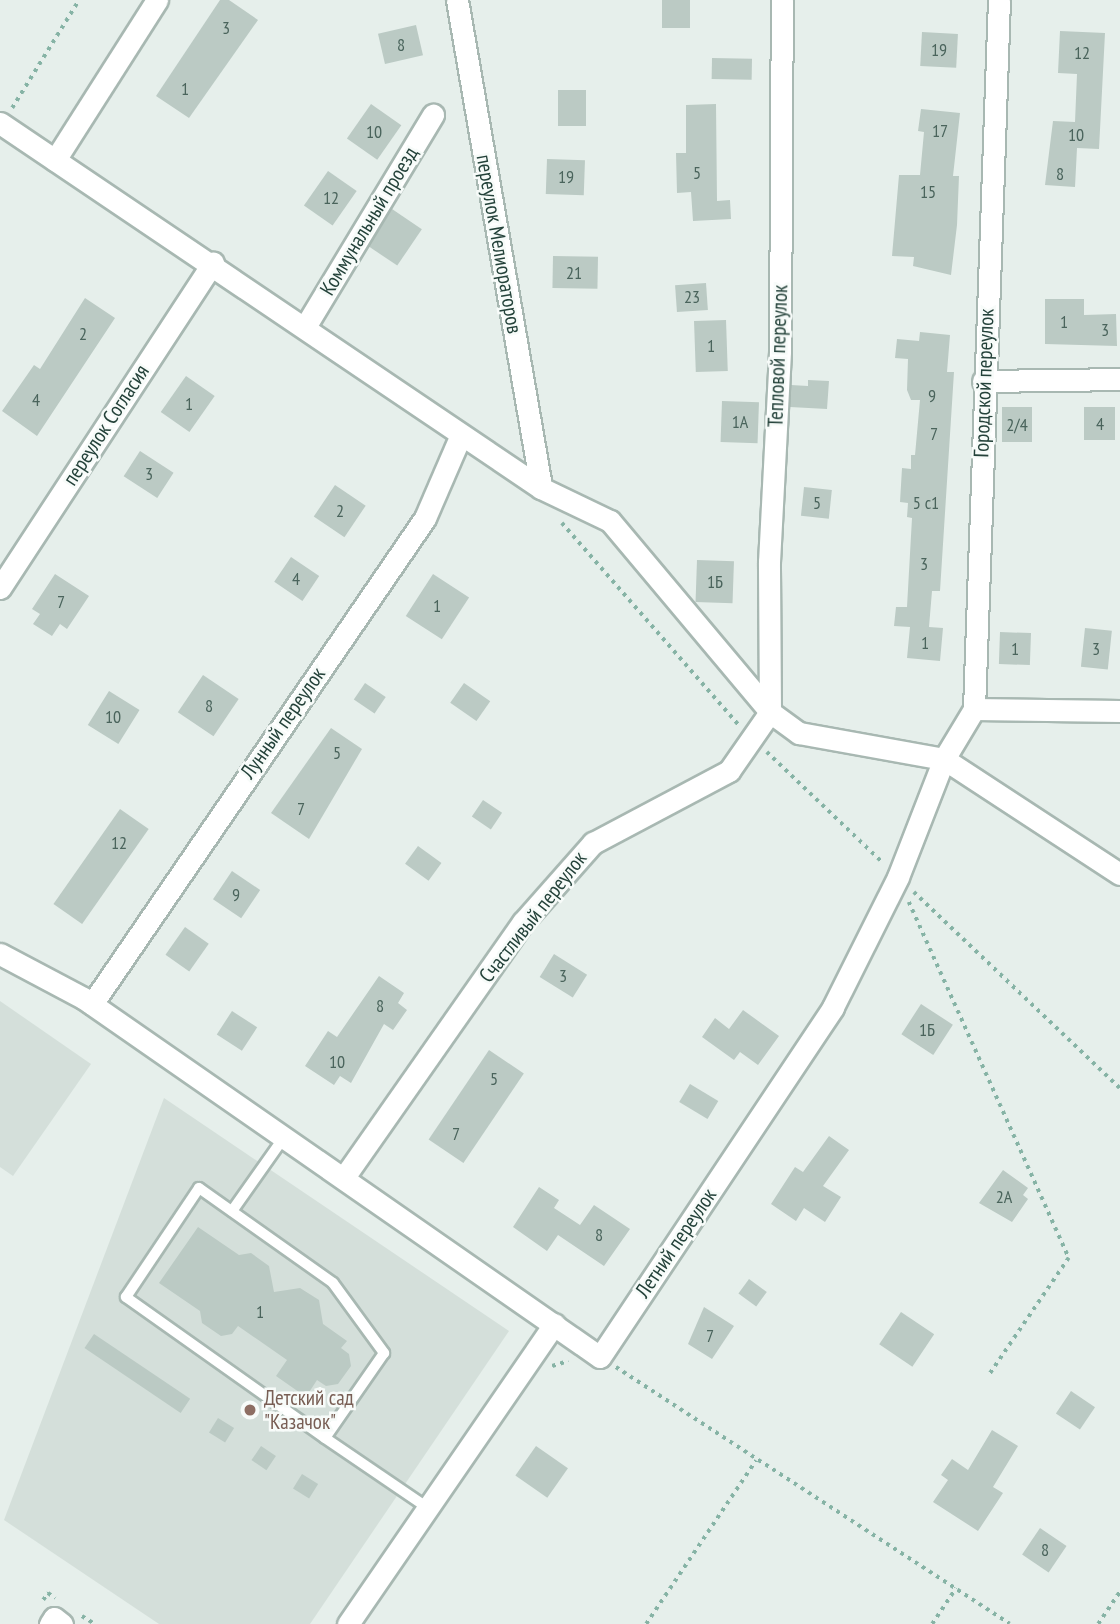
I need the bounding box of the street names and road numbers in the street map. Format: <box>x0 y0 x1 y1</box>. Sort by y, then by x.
street label: Коммунальный проезд <box>315 142 423 300</box>
street label: переулок Мелиораторов <box>471 153 527 335</box>
street label: Тепловой переулок <box>763 284 793 428</box>
street label: Городской переулок <box>969 308 999 458</box>
street label: переулок Согласия <box>58 360 154 490</box>
street label: Лунный переулок <box>235 662 331 784</box>
street label: Счастливый переулок <box>474 846 592 988</box>
street label: Летний переулок <box>630 1184 722 1302</box>

